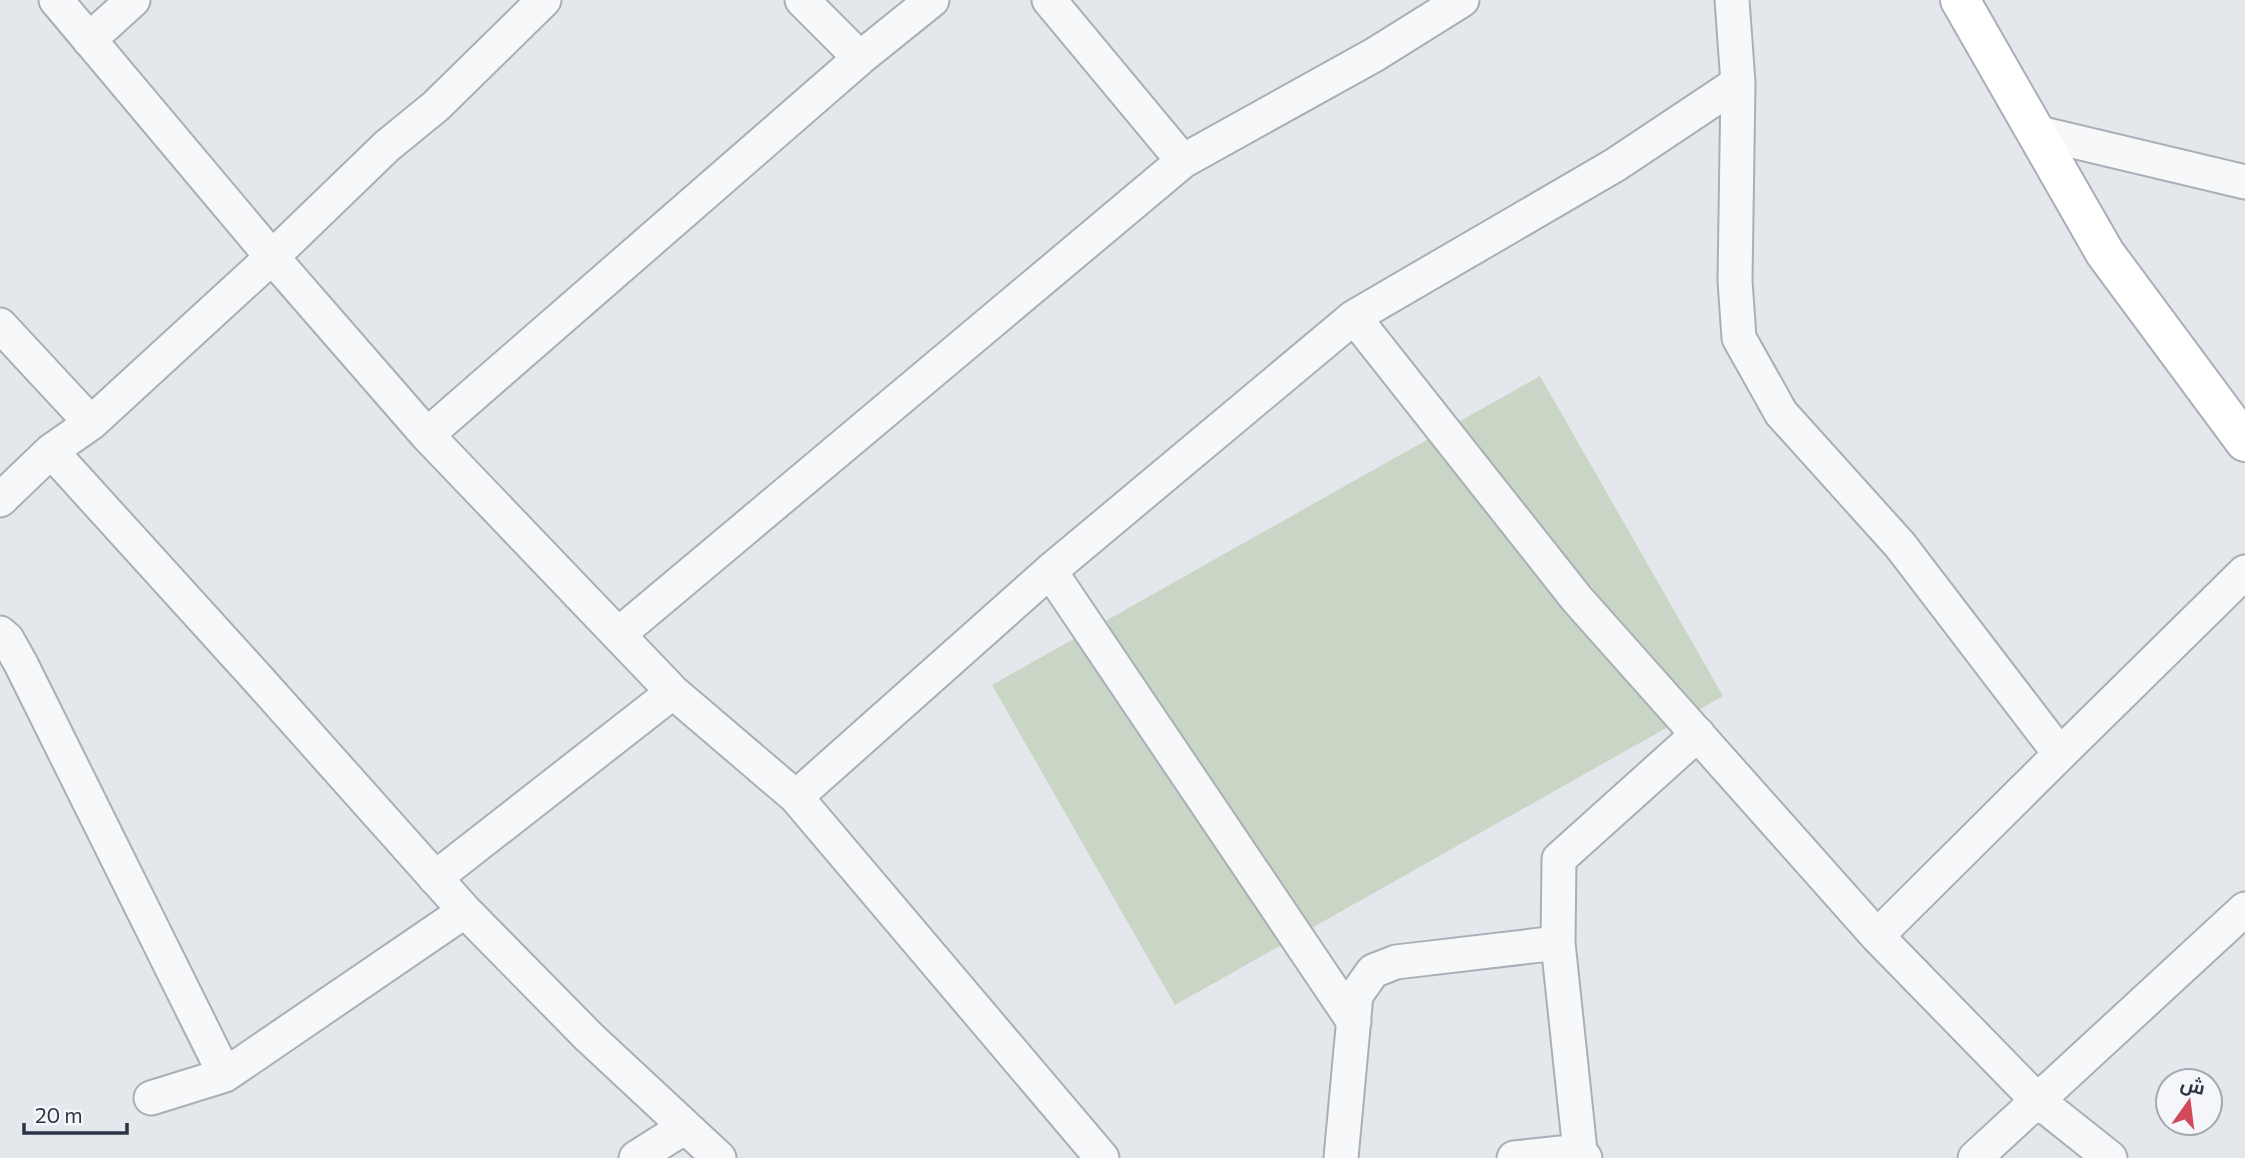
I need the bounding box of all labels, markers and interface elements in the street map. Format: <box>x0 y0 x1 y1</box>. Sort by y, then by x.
north arrow <box>2154 1067 2224 1137</box>
text: ش <box>2178 1071 2208 1100</box>
scale bar <box>24 1092 128 1136</box>
text: 20 m <box>35 1102 83 1127</box>

